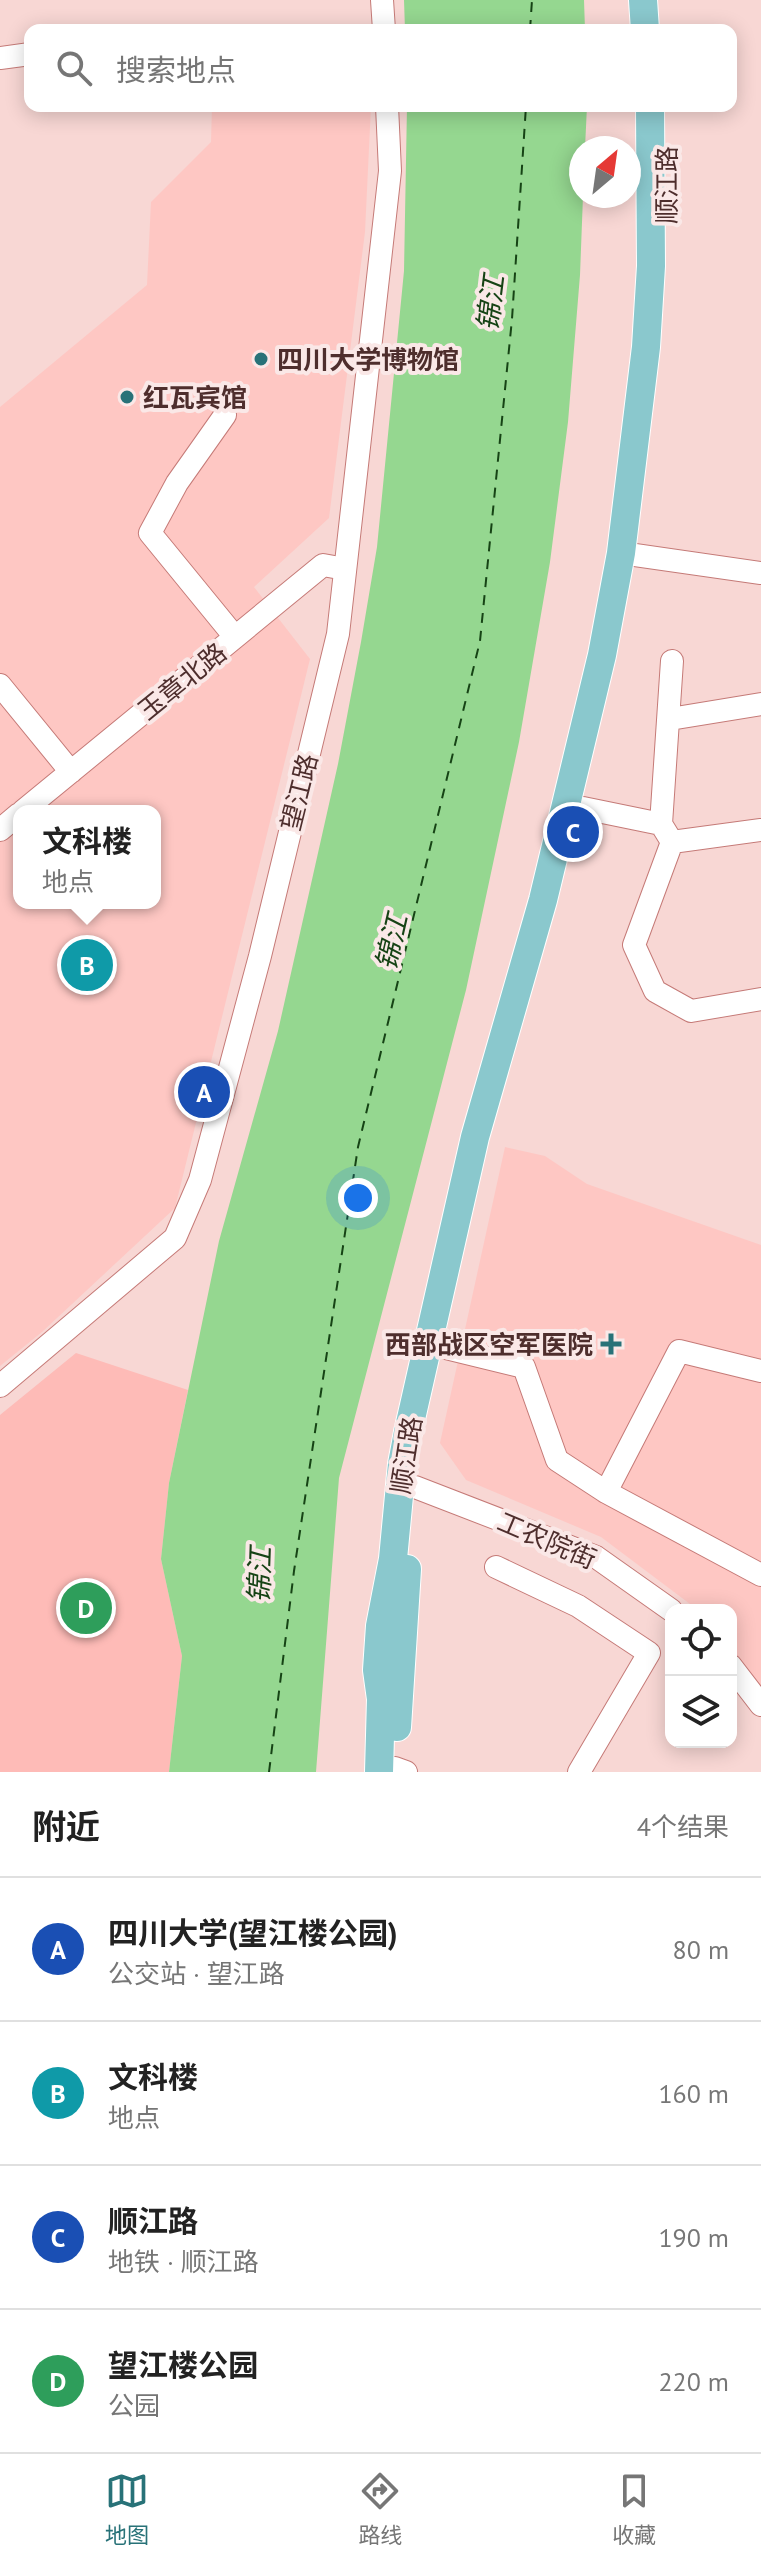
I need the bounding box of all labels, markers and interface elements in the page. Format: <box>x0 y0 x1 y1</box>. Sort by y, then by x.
search box <box>24 24 737 112</box>
icon: search <box>52 46 96 90</box>
text: 搜索地点 <box>116 50 236 89</box>
north arrow <box>569 136 641 208</box>
street label: 顺江路 <box>650 146 683 224</box>
water label: 锦江 <box>468 270 512 333</box>
place label: 四川大学博物馆 <box>277 343 459 376</box>
marker: 四川大学博物馆 <box>252 350 270 368</box>
place label: 红瓦宾馆 <box>143 381 247 414</box>
marker: 红瓦宾馆 <box>118 388 136 406</box>
street label: 玉章北路 <box>131 635 233 727</box>
street label: 望江路 <box>274 750 324 834</box>
pin: C <box>547 802 599 862</box>
popup <box>13 805 161 909</box>
text: 文科楼 <box>42 821 132 860</box>
text: 地点 <box>42 865 94 898</box>
water label: 锦江 <box>367 908 416 973</box>
pin: B <box>61 935 113 995</box>
pin: A <box>178 1062 230 1122</box>
your location <box>338 1178 378 1218</box>
place label: 西部战区空军医院 <box>385 1328 593 1361</box>
marker: 西部战区空军医院 <box>600 1333 622 1355</box>
street label: 顺江路 <box>384 1414 428 1496</box>
street label: 工农院街 <box>493 1504 601 1576</box>
water label: 锦江 <box>240 1543 279 1604</box>
pin: D <box>60 1578 112 1638</box>
map controls <box>665 1604 737 1748</box>
button: locate <box>665 1604 737 1676</box>
button: layers <box>665 1676 737 1748</box>
text: 附近 <box>32 1804 100 1848</box>
text: 4个结果 <box>637 1810 729 1843</box>
text: 四川大学(望江楼公园) <box>108 1913 398 1952</box>
text: A <box>50 1933 66 1966</box>
text: 80 m <box>673 1933 729 1966</box>
text: 公交站 · 望江路 <box>108 1957 285 1990</box>
text: 文科楼 <box>108 2057 198 2096</box>
text: B <box>50 2077 66 2110</box>
text: 160 m <box>658 2077 729 2110</box>
text: 地点 <box>108 2101 160 2134</box>
text: 顺江路 <box>108 2201 198 2240</box>
text: C <box>51 2221 65 2254</box>
text: 190 m <box>658 2221 729 2254</box>
text: 地铁 · 顺江路 <box>108 2245 259 2278</box>
text: 望江楼公园 <box>108 2345 258 2384</box>
text: D <box>50 2365 66 2398</box>
text: 220 m <box>658 2365 729 2398</box>
text: 公园 <box>108 2389 160 2422</box>
tab: 地图 <box>105 2469 149 2549</box>
tab: 路线 <box>358 2469 402 2549</box>
tab: 收藏 <box>612 2469 656 2549</box>

